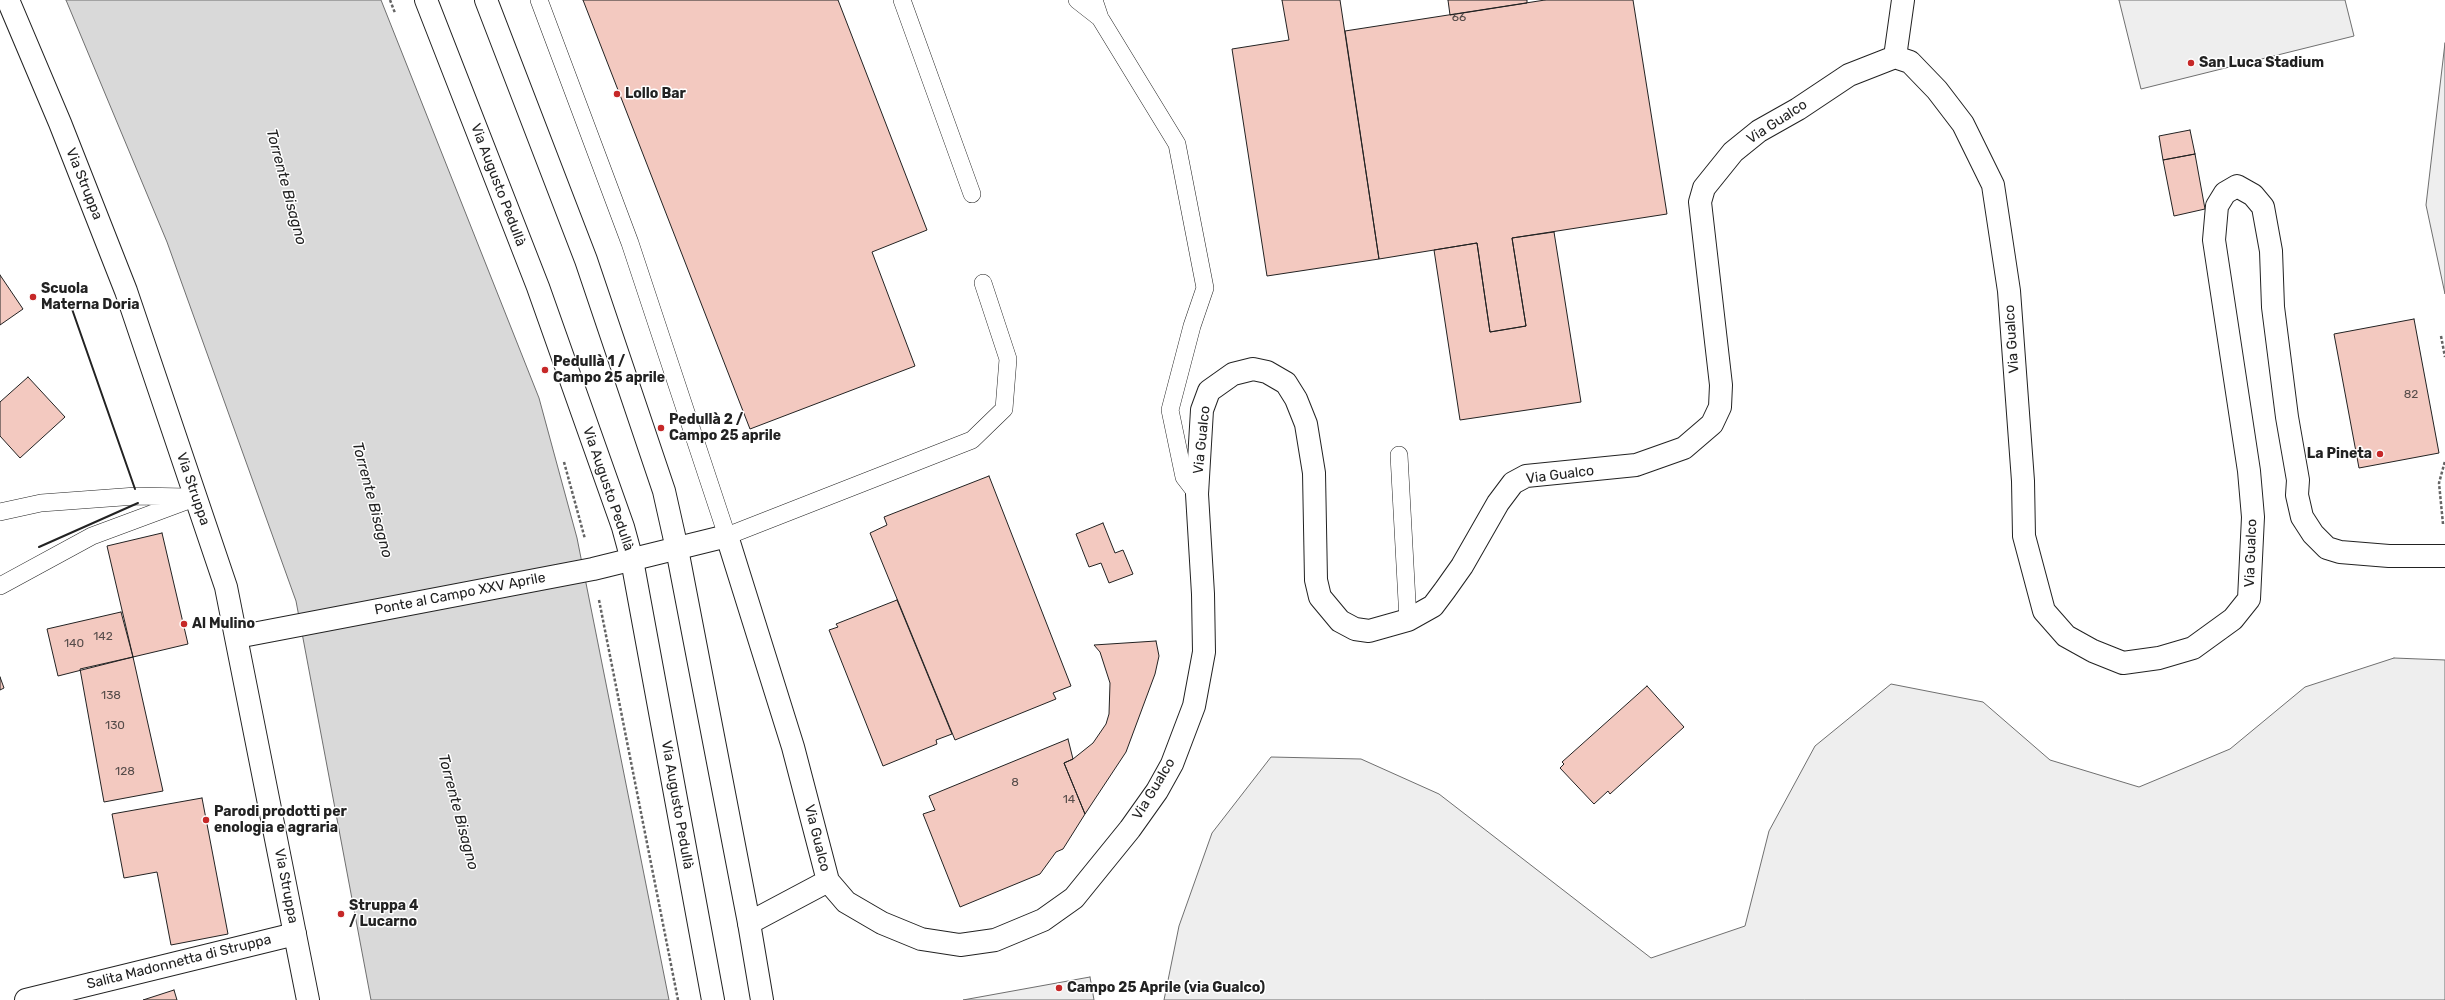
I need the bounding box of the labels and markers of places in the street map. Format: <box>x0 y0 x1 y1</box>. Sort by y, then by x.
place label: San Luca Stadium <box>2199 55 2324 71</box>
marker: San Luca Stadium <box>2186 58 2196 68</box>
place label: Lollo Bar <box>625 86 686 102</box>
marker: Lollo Bar <box>612 89 622 99</box>
place label: Scuola Materna Doria <box>41 281 139 314</box>
marker: Scuola Materna Doria <box>28 292 38 302</box>
place label: Pedullà 1 / Campo 25 aprile <box>553 354 665 386</box>
marker: Pedullà 1 / Campo 25 aprile <box>540 365 550 375</box>
place label: Pedullà 2 / Campo 25 aprile <box>669 412 781 444</box>
marker: Pedullà 2 / Campo 25 aprile <box>656 423 666 433</box>
place label: La Pineta <box>2307 446 2372 462</box>
marker: La Pineta <box>2375 449 2385 459</box>
place label: Al Mulino <box>192 616 255 632</box>
marker: Al Mulino <box>179 619 189 629</box>
place label: Parodi prodotti per enologia e agraria <box>214 804 347 836</box>
marker: Parodi prodotti per enologia e agraria <box>201 815 211 825</box>
place label: Struppa 4 / Lucarno <box>349 898 419 930</box>
marker: Struppa 4 / Lucarno <box>336 909 346 919</box>
place label: Campo 25 Aprile (via Gualco) <box>1067 980 1265 996</box>
marker: Campo 25 Aprile (via Gualco) <box>1054 983 1064 993</box>

